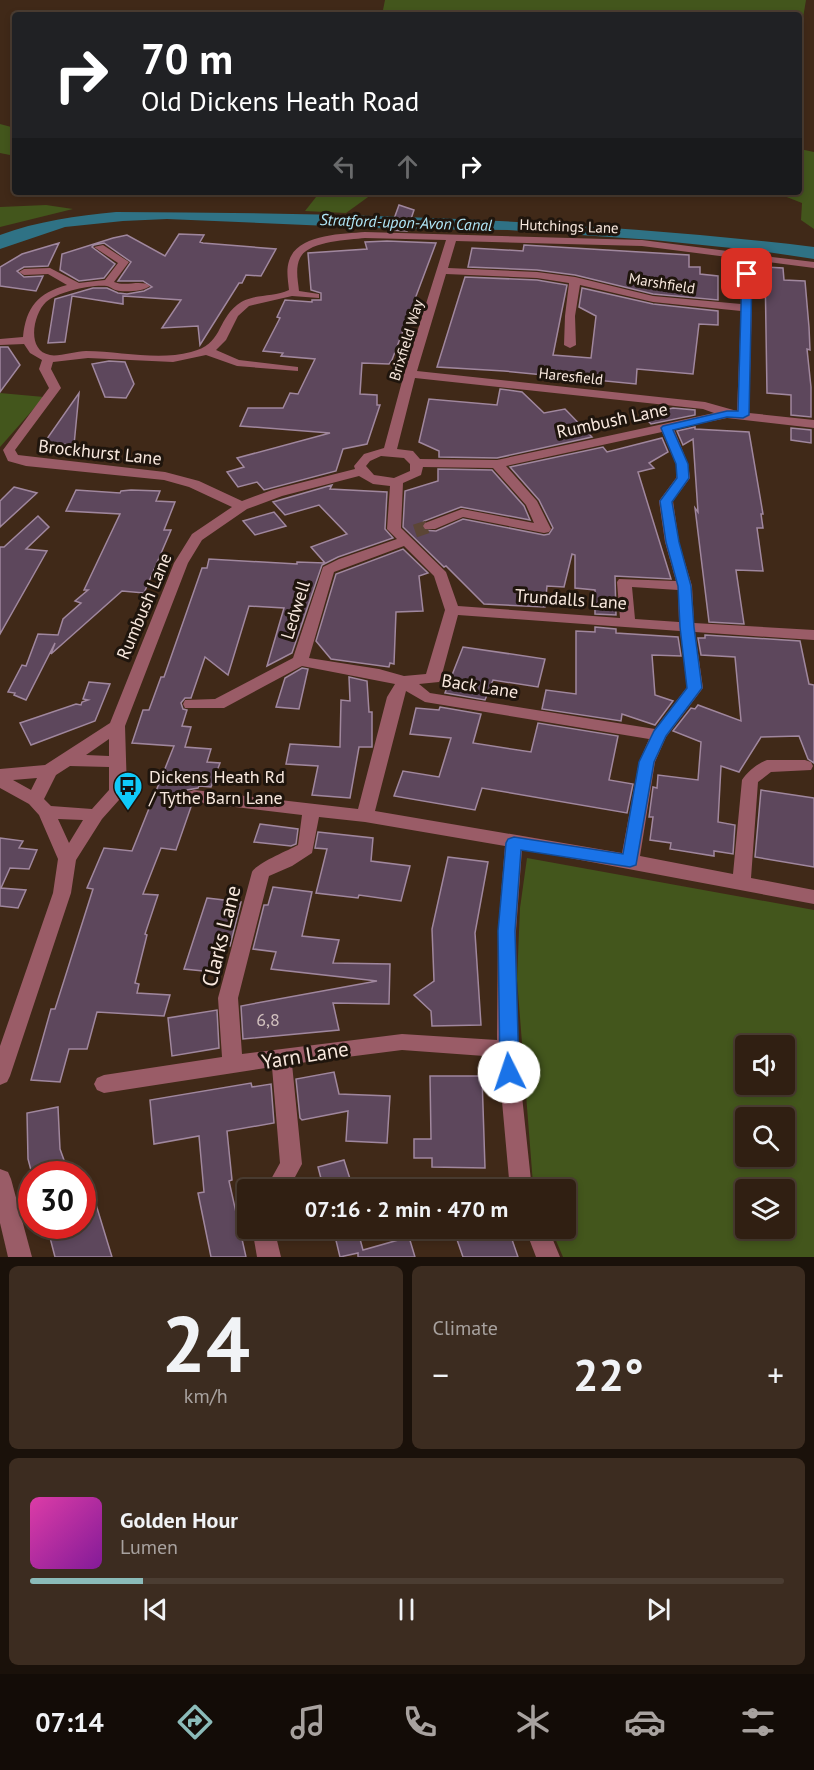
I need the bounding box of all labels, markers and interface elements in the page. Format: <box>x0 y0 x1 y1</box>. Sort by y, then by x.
text: 70 m <box>141 31 233 86</box>
icon: right <box>42 36 120 114</box>
text: Old Dickens Heath Road <box>141 84 419 118</box>
icon: left <box>328 150 361 183</box>
icon: ahead <box>391 150 424 183</box>
icon: right <box>454 150 487 183</box>
water label: Stratford-upon-Avon Canal <box>319 209 493 235</box>
street label: Hutchings Lane <box>519 215 619 237</box>
pin <box>721 248 772 299</box>
icon: arrive <box>730 257 763 290</box>
street label: Marshfield <box>627 268 697 298</box>
street label: Brixfield Way <box>385 297 427 383</box>
street label: Haresfield <box>538 363 604 389</box>
street label: Rumbush Lane <box>554 397 670 443</box>
street label: Brockhurst Lane <box>37 434 163 470</box>
street label: Rumbush Lane <box>111 549 177 663</box>
street label: Ledwell <box>275 577 315 642</box>
street label: Trundalls Lane <box>514 584 628 614</box>
street label: Back Lane <box>440 669 520 703</box>
place label: Dickens Heath Rd / Tythe Barn Lane <box>148 765 285 809</box>
bus stop icon: Dickens Heath Rd / Tythe Barn Lane <box>112 770 144 812</box>
street label: Clarks Lane <box>195 883 247 989</box>
house number: 6,8 <box>256 1008 280 1031</box>
street label: Yarn Lane <box>259 1035 351 1075</box>
map controls <box>735 1035 795 1239</box>
button: sound <box>735 1035 795 1095</box>
position arrow <box>477 1040 541 1104</box>
button: search <box>735 1107 795 1167</box>
speed limit sign: 30 <box>18 1161 96 1239</box>
button: layers <box>735 1179 795 1239</box>
text: 07:16 · 2 min · 470 m <box>305 1195 508 1223</box>
text: 24 <box>162 1293 250 1394</box>
text: Climate <box>433 1315 498 1341</box>
text: 22° <box>573 1345 644 1403</box>
text: − <box>433 1353 449 1396</box>
text: + <box>767 1353 784 1396</box>
text: km/h <box>184 1383 228 1409</box>
text: Golden Hour <box>120 1506 238 1534</box>
text: Lumen <box>120 1534 178 1560</box>
icon: previous <box>139 1593 172 1626</box>
icon: pause <box>390 1593 423 1626</box>
icon: next <box>642 1593 675 1626</box>
icon: directions <box>174 1701 216 1743</box>
icon: music <box>287 1701 329 1743</box>
icon: phone <box>399 1701 441 1743</box>
icon: climate <box>512 1701 554 1743</box>
icon: car <box>624 1701 666 1743</box>
icon: filters <box>737 1701 779 1743</box>
text: 07:14 <box>35 1705 104 1739</box>

